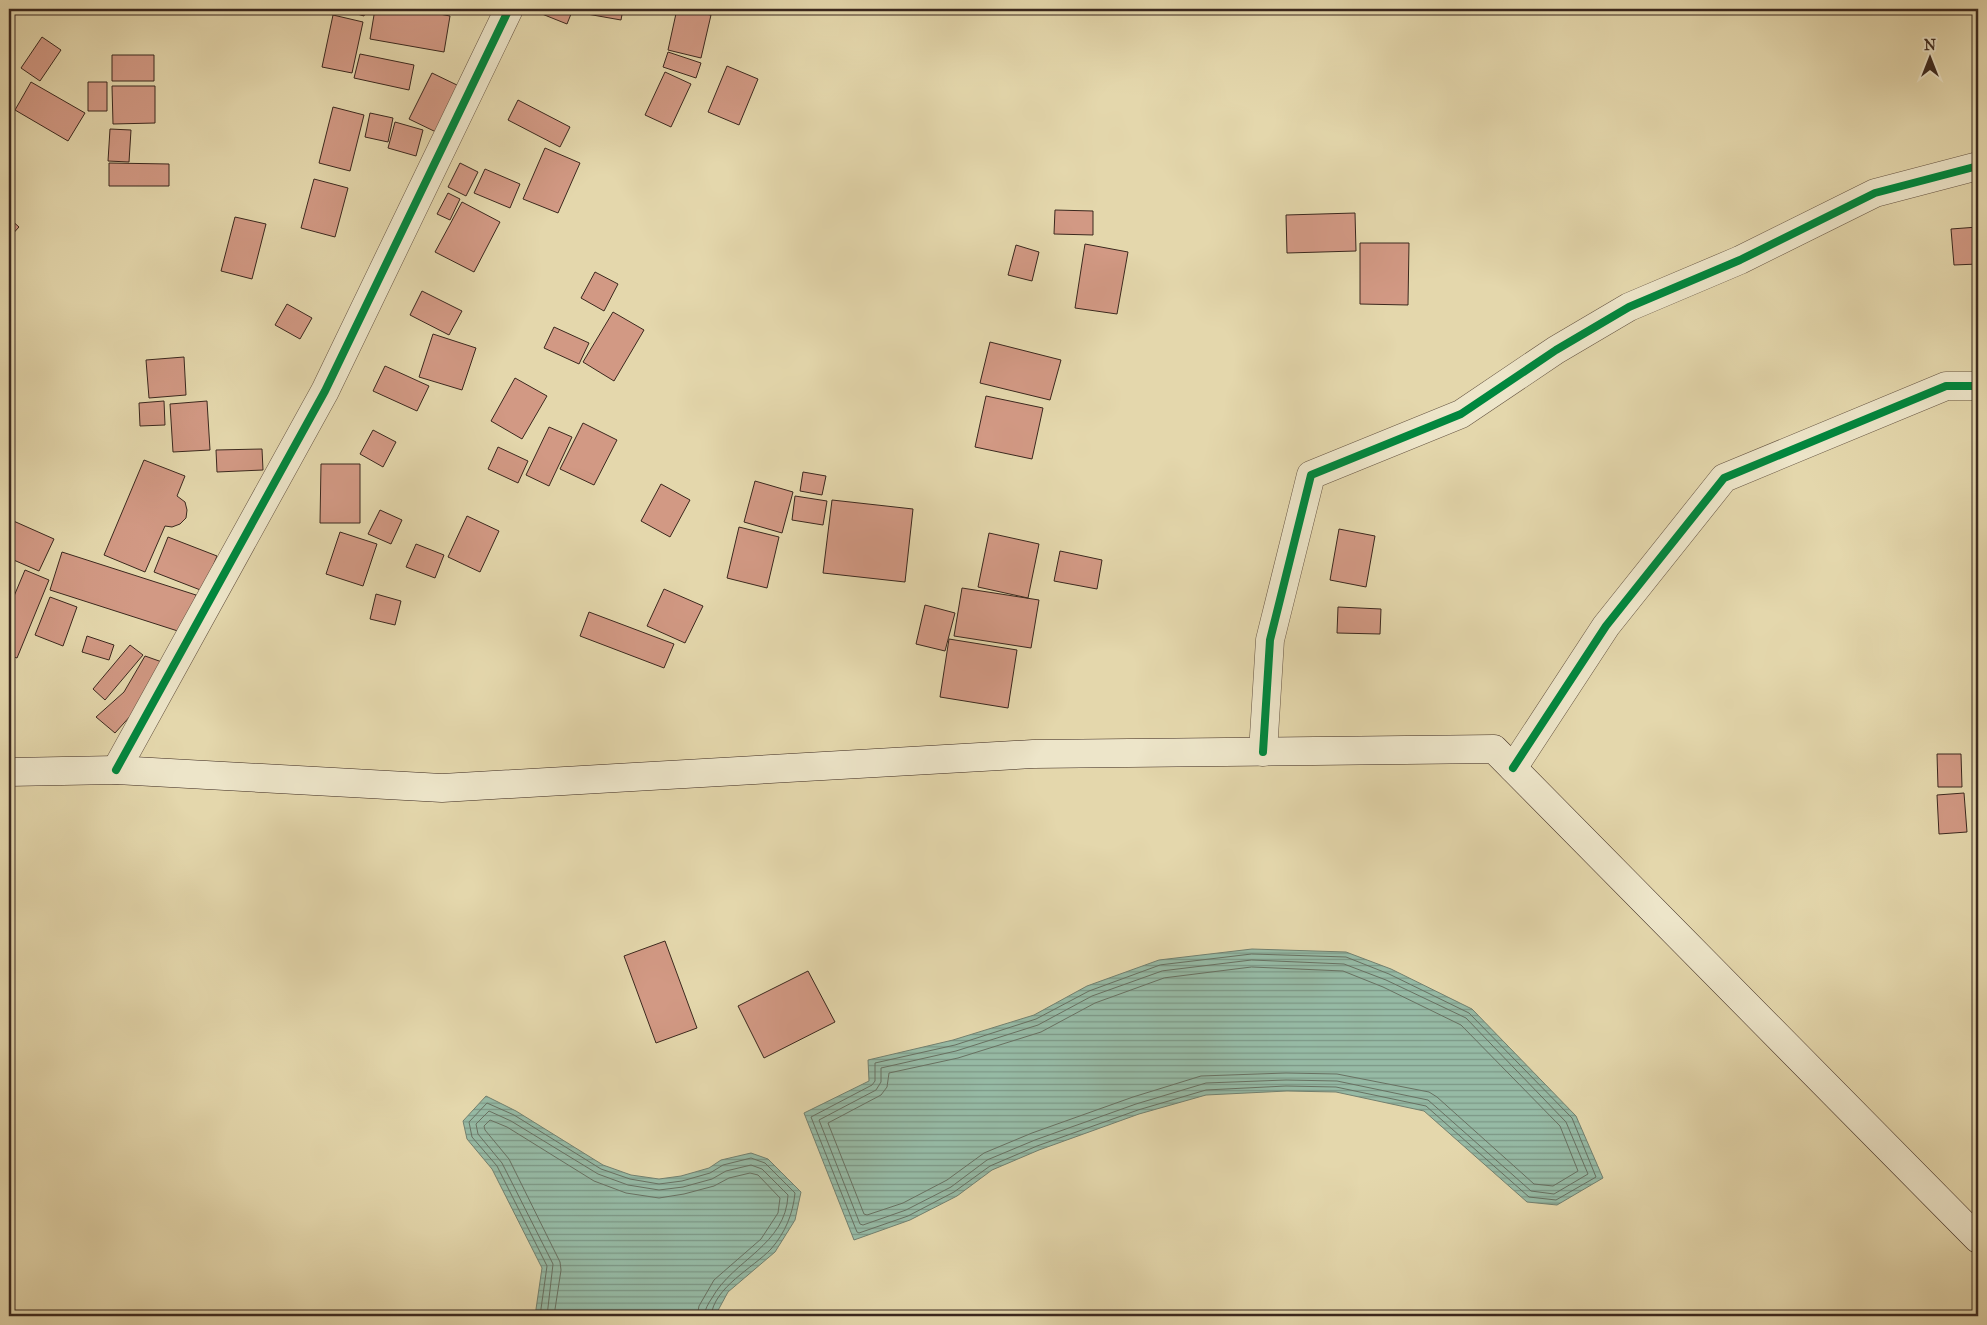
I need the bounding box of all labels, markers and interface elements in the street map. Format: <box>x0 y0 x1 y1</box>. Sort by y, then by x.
north arrow <box>1904 32 1954 82</box>
text: N <box>1924 37 1936 54</box>

